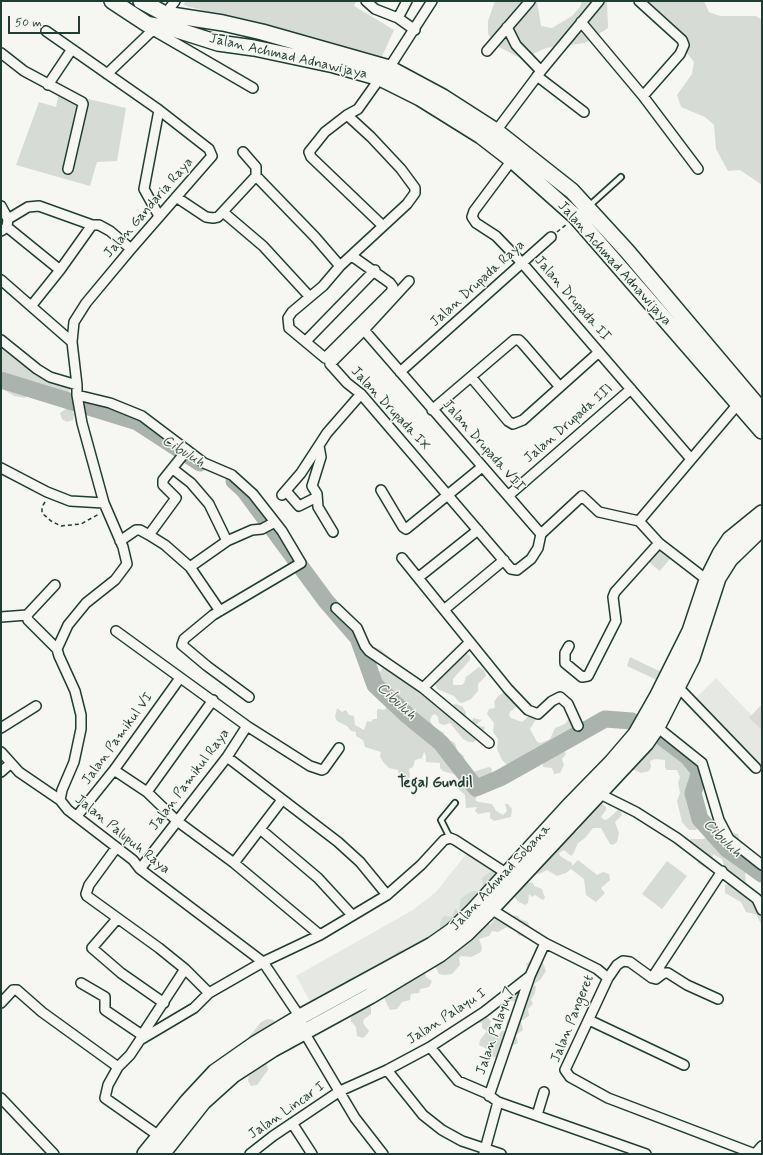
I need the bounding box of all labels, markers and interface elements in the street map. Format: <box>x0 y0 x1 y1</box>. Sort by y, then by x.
scale bar <box>10 8 82 34</box>
text: 50 m <box>15 15 42 31</box>
street label: Jalan Achmad Adnawijaya <box>207 31 369 83</box>
street label: Jalan Gandaria Raya <box>101 154 197 262</box>
street label: Jalan Achmad Adnawijaya <box>554 198 674 330</box>
street label: Jalan Drupada Raya <box>427 237 529 331</box>
street label: Jalan Drupada II <box>530 253 614 345</box>
street label: Jalan Drupada IX <box>347 364 433 454</box>
street label: Jalan Drupada III <box>521 381 617 467</box>
street label: Jalan Drupada VII <box>438 396 528 496</box>
water label: Cibuluh <box>158 432 208 472</box>
water label: Cibuluh <box>373 679 419 725</box>
street label: Jalan Pamikul VI <box>79 690 157 788</box>
street label: Jalan Pamikul Raya <box>146 726 234 834</box>
district label: Tegal Gundil <box>397 775 473 793</box>
street label: Jalan Palupuh Raya <box>71 792 173 878</box>
water label: Cibuluh <box>699 816 745 862</box>
street label: Jalan Achmad Sobana <box>447 821 555 935</box>
street label: Jalan Pangeret <box>548 973 598 1065</box>
street label: Jalan Palayu I <box>404 985 490 1049</box>
street label: Jalan Palayu 7 <box>473 985 519 1077</box>
street label: Jalan Lincar I <box>246 1078 328 1144</box>

